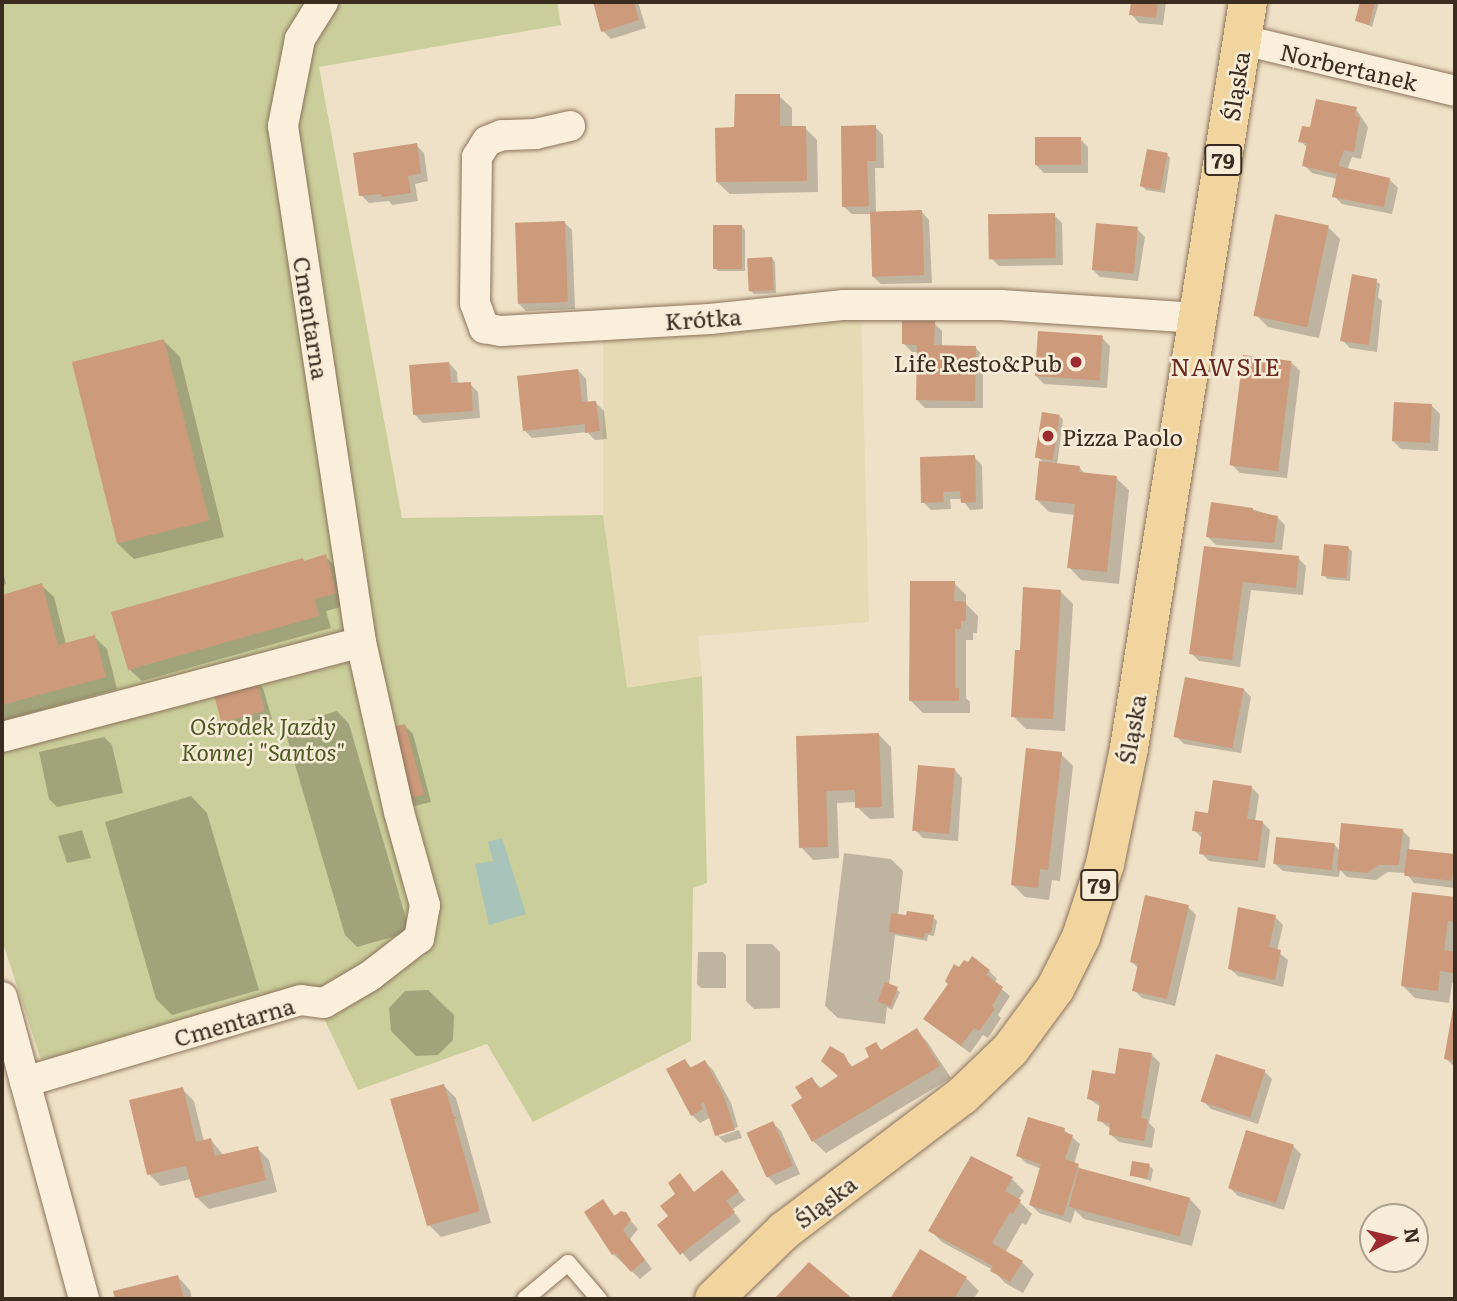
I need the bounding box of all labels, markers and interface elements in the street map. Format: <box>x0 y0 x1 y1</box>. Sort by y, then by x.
street label: Norbertanek <box>1278 37 1420 95</box>
street label: Śląska <box>1216 49 1254 123</box>
road number: 79 <box>1204 142 1242 178</box>
street label: Cmentarna <box>289 254 335 382</box>
street label: Krótka <box>664 302 742 334</box>
place label: Life Resto&Pub <box>894 348 1062 376</box>
district label: NAWSIE <box>1171 352 1281 380</box>
marker: Life Resto&Pub <box>1068 354 1084 370</box>
place label: Pizza Paolo <box>1062 422 1183 450</box>
marker: Pizza Paolo <box>1040 428 1056 444</box>
street label: Śląska <box>1111 692 1151 766</box>
park label: Ośrodek Jazdy Konnej "Santos" <box>181 711 345 765</box>
road number: 79 <box>1080 868 1118 903</box>
street label: Cmentarna <box>170 991 298 1051</box>
street label: Śląska <box>789 1169 861 1233</box>
north arrow <box>1359 1203 1429 1273</box>
text: N <box>1398 1226 1428 1245</box>

